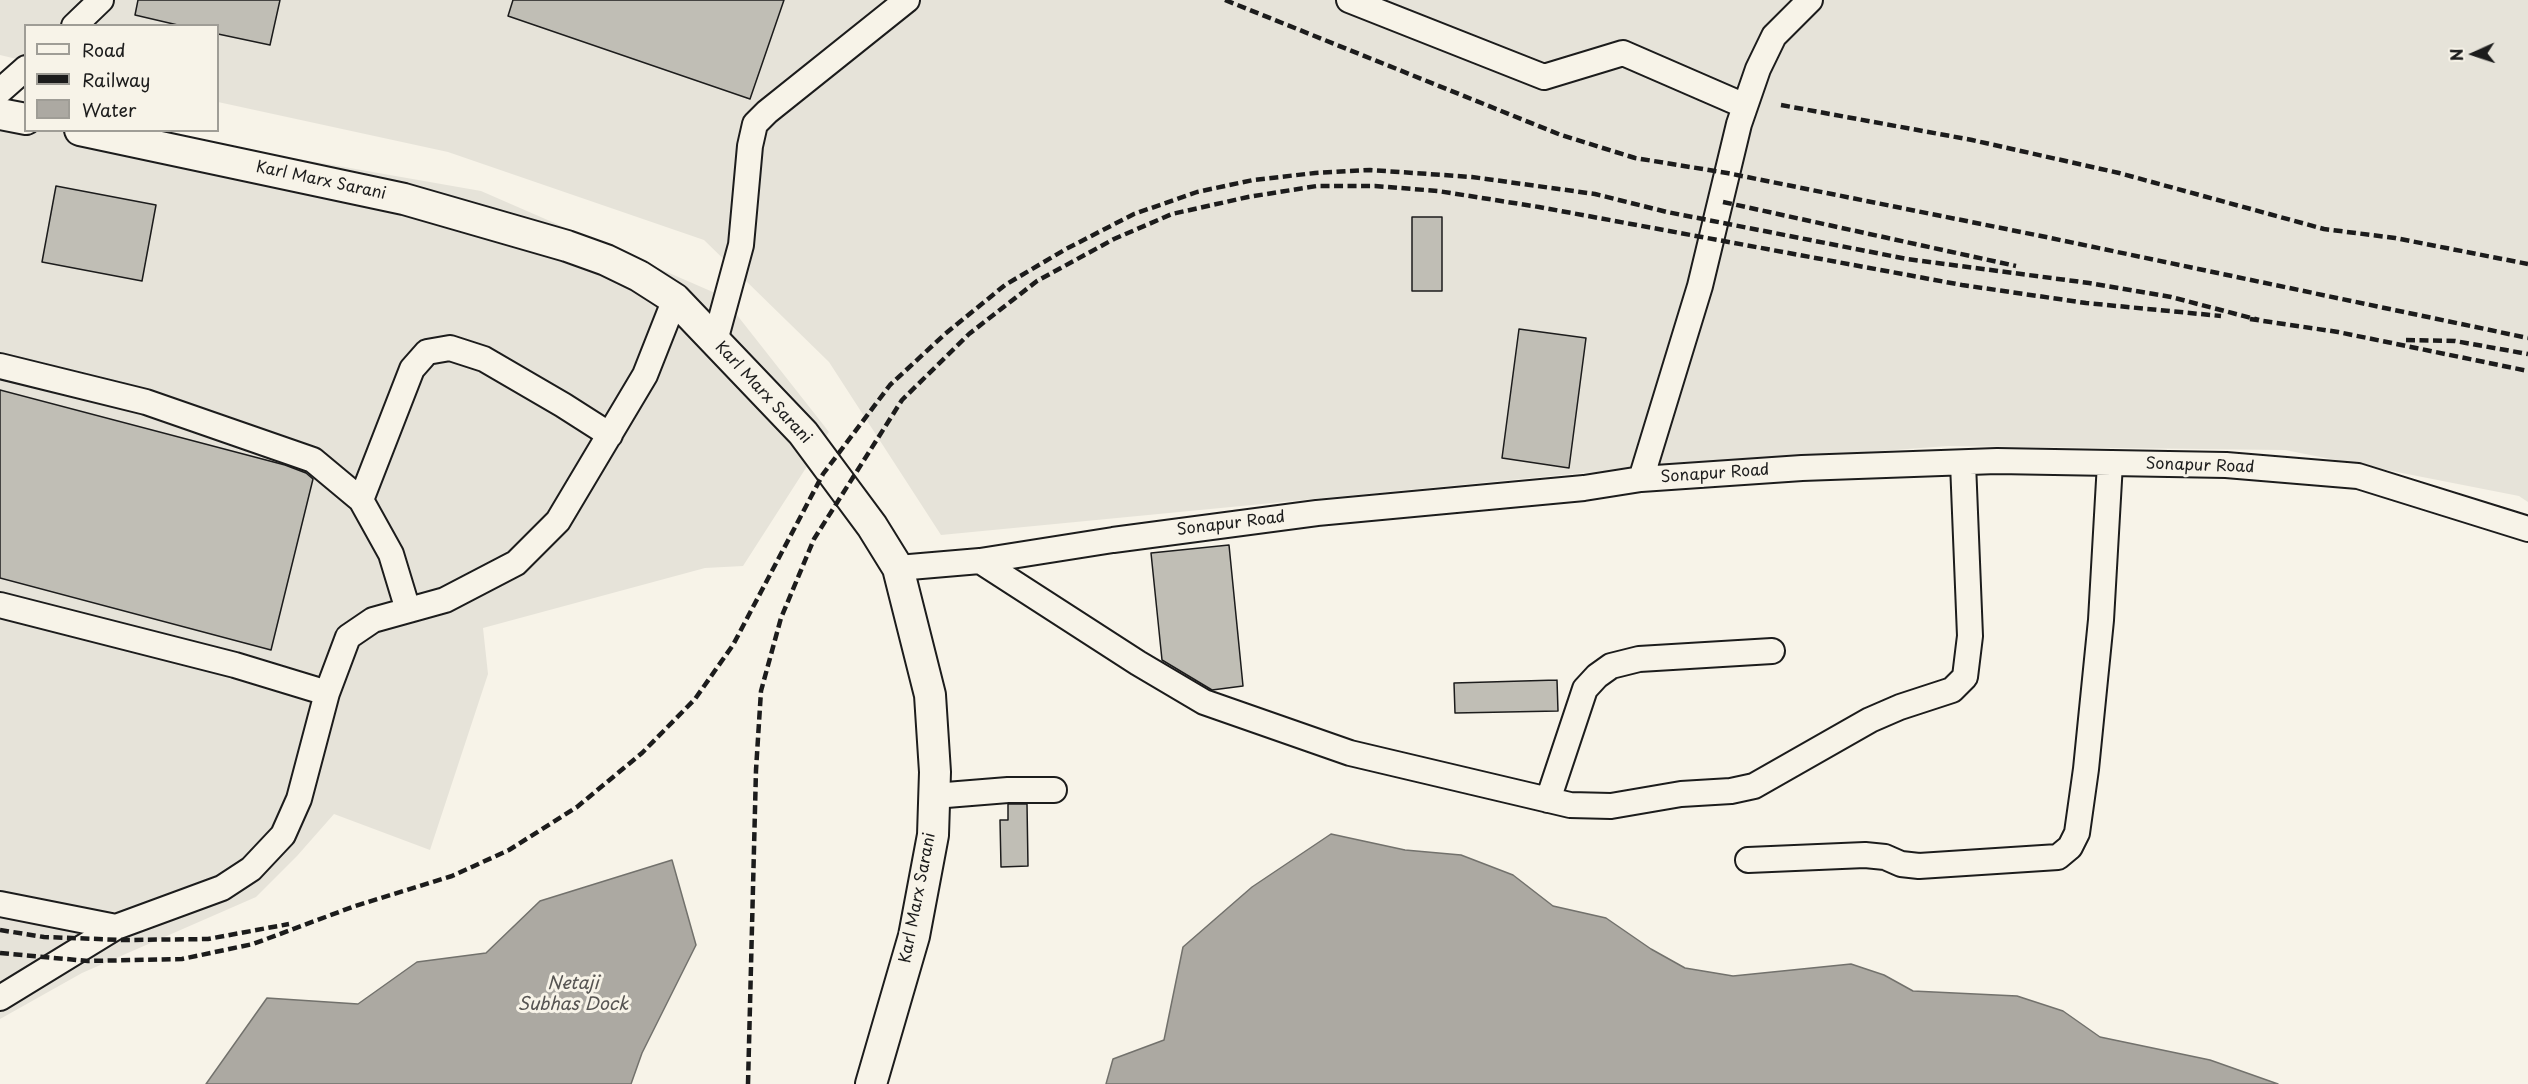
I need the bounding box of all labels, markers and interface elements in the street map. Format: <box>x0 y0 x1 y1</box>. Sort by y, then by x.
legend <box>24 24 219 132</box>
north arrow <box>2444 24 2504 84</box>
text: Road <box>82 36 126 63</box>
text: N <box>2444 48 2468 62</box>
text: Railway <box>82 66 150 93</box>
text: Water <box>82 96 136 123</box>
street label: Karl Marx Sarani <box>254 158 388 204</box>
street label: Karl Marx Sarani <box>711 338 815 448</box>
street label: Sonapur Road <box>2145 455 2255 477</box>
street label: Sonapur Road <box>1660 461 1770 487</box>
street label: Sonapur Road <box>1176 508 1286 540</box>
street label: Karl Marx Sarani <box>896 831 940 965</box>
water label: Netaji Subhas Dock <box>518 973 628 1016</box>

